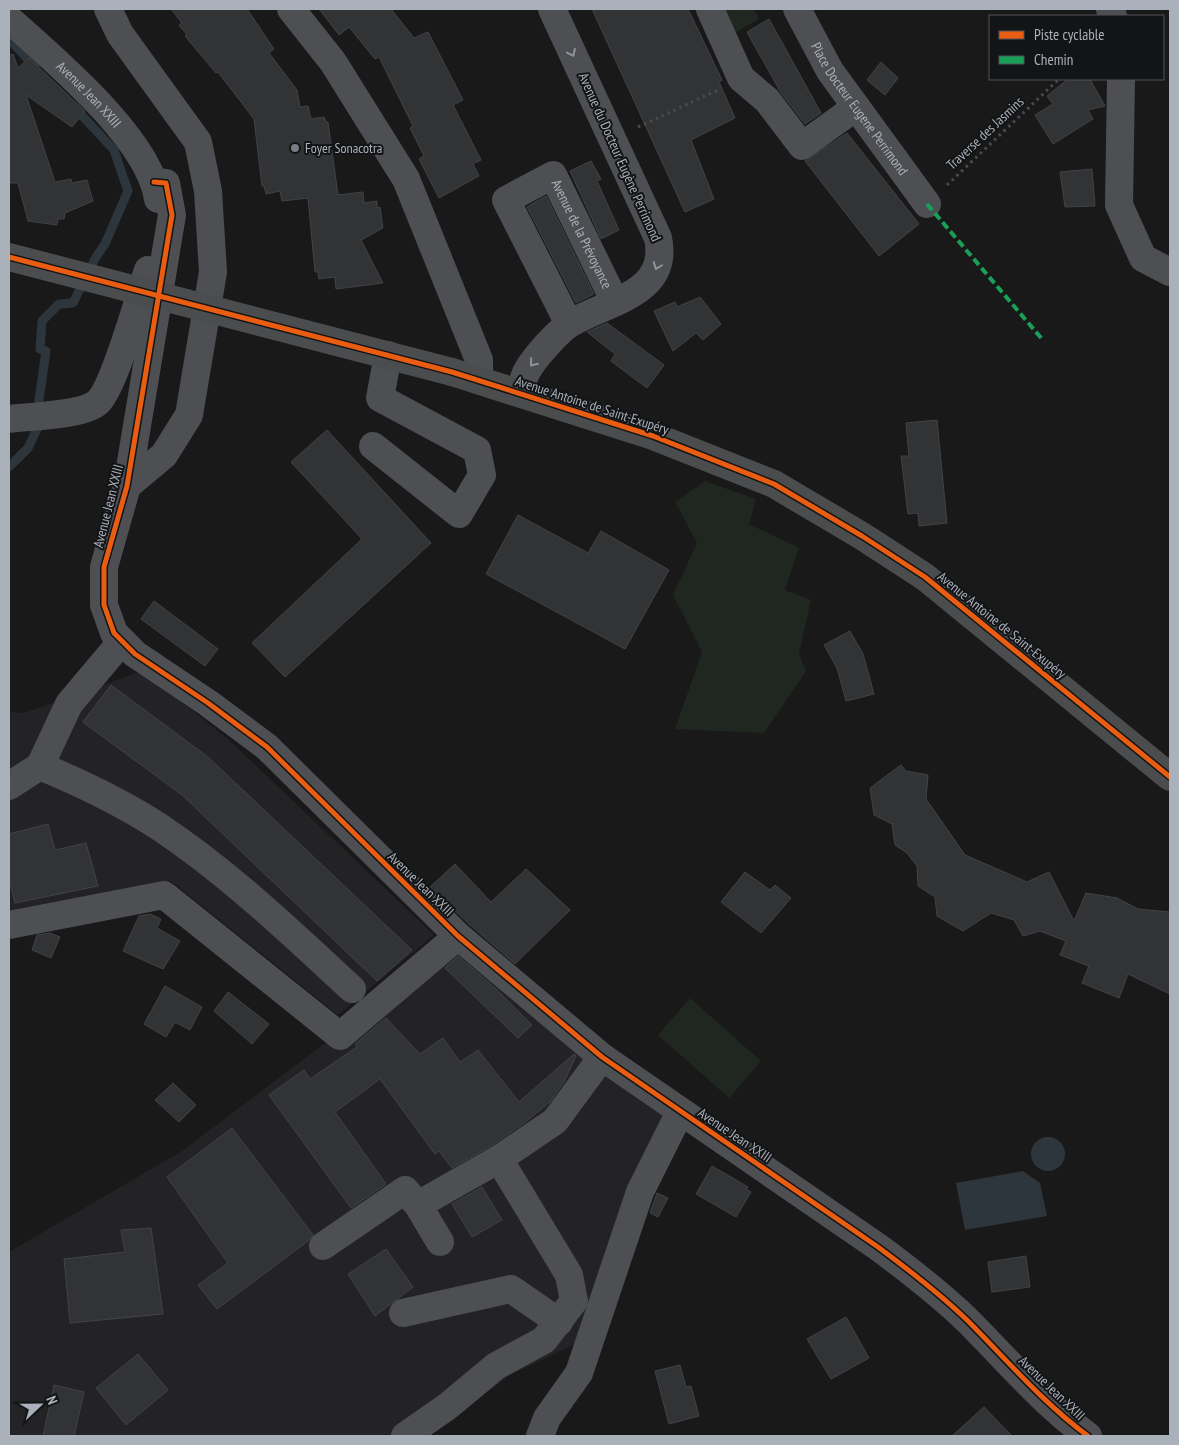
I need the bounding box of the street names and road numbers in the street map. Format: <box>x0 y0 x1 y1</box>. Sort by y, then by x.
street label: Place Docteur Eugene Perrimond <box>807 39 912 179</box>
street label: Avenue Jean XXIII <box>53 57 125 131</box>
street label: Avenue du Docteur Eugène Perrimond <box>575 70 665 244</box>
street label: Traverse des Jasmins <box>943 92 1028 173</box>
street label: Avenue de la Prévoyance <box>548 176 616 292</box>
street label: Avenue Antoine de Saint-Exupéry <box>513 372 672 439</box>
street label: Avenue Jean XXIII <box>89 462 127 550</box>
street label: Avenue Antoine de Saint-Exupéry <box>934 568 1071 683</box>
street label: Avenue Jean XXIII <box>384 848 458 920</box>
street label: Avenue Jean XXIII <box>695 1104 775 1166</box>
street label: Avenue Jean XXIII <box>1015 1352 1089 1424</box>

